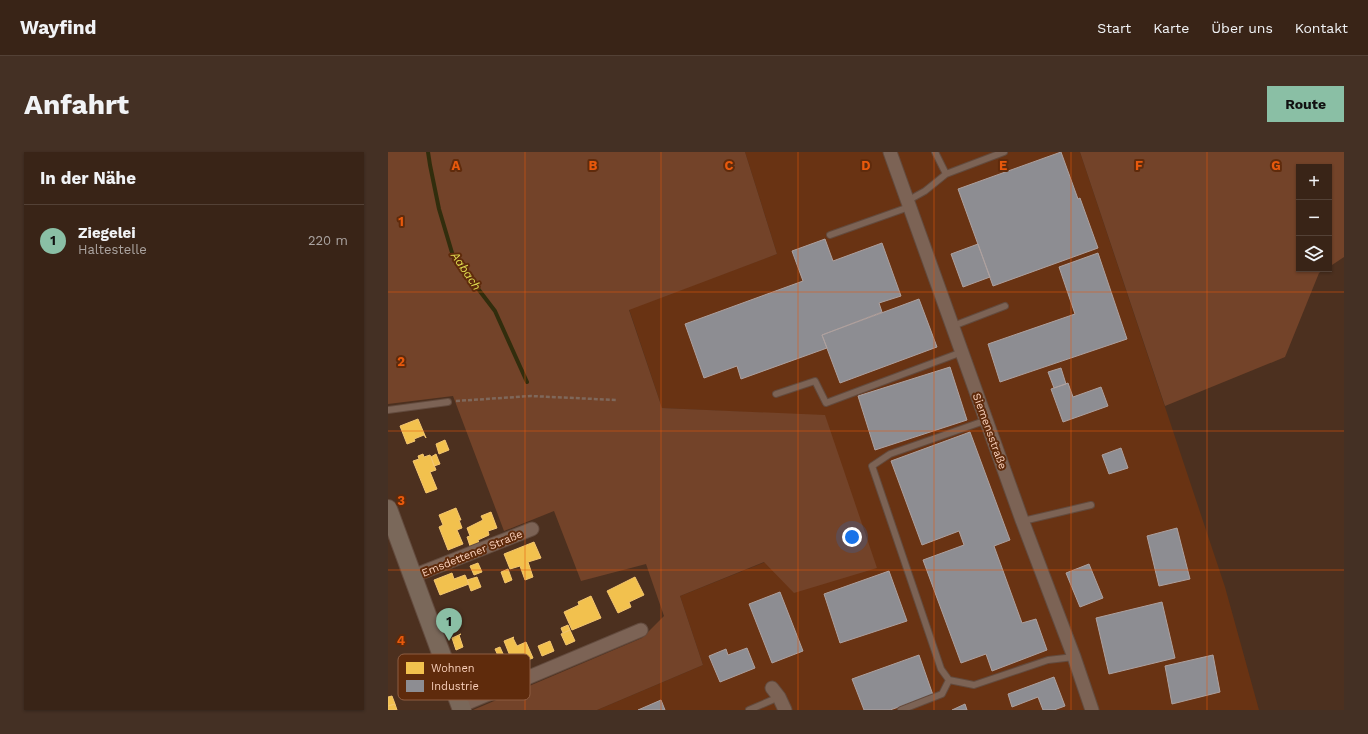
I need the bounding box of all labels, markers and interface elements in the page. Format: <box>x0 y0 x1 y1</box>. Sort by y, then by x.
text: Wayfind <box>20 16 96 39</box>
text: Start <box>1097 20 1131 36</box>
text: Karte <box>1153 20 1189 36</box>
text: Über uns <box>1211 20 1273 36</box>
text: Kontakt <box>1295 20 1348 36</box>
button: Route <box>1267 86 1344 122</box>
text: Anfahrt <box>24 88 129 121</box>
text: A <box>452 158 461 173</box>
text: B <box>589 158 598 173</box>
text: C <box>725 158 734 173</box>
text: D <box>861 158 871 173</box>
text: E <box>999 158 1007 173</box>
text: F <box>1135 158 1143 173</box>
text: G <box>1271 158 1281 173</box>
map controls <box>1296 164 1332 272</box>
button: + <box>1296 164 1332 200</box>
text: In der Nähe <box>40 168 136 188</box>
button: − <box>1296 200 1332 236</box>
text: 1 <box>398 214 404 229</box>
text: Ziegelei <box>78 224 136 242</box>
text: 1 <box>50 233 56 248</box>
text: 220 m <box>308 233 348 248</box>
button: layers <box>1296 236 1332 272</box>
text: Haltestelle <box>78 242 147 257</box>
water label: Aabach <box>447 248 484 293</box>
text: 2 <box>397 354 405 369</box>
street label: Siemensstraße <box>970 391 1009 471</box>
text: 3 <box>397 493 405 508</box>
street label: Emsdettener Straße <box>420 527 525 580</box>
your location <box>842 527 862 547</box>
pin: 1 <box>436 608 462 641</box>
text: 4 <box>397 633 406 648</box>
legend <box>398 654 530 700</box>
text: Wohnen <box>431 662 475 675</box>
text: Industrie <box>431 680 479 693</box>

